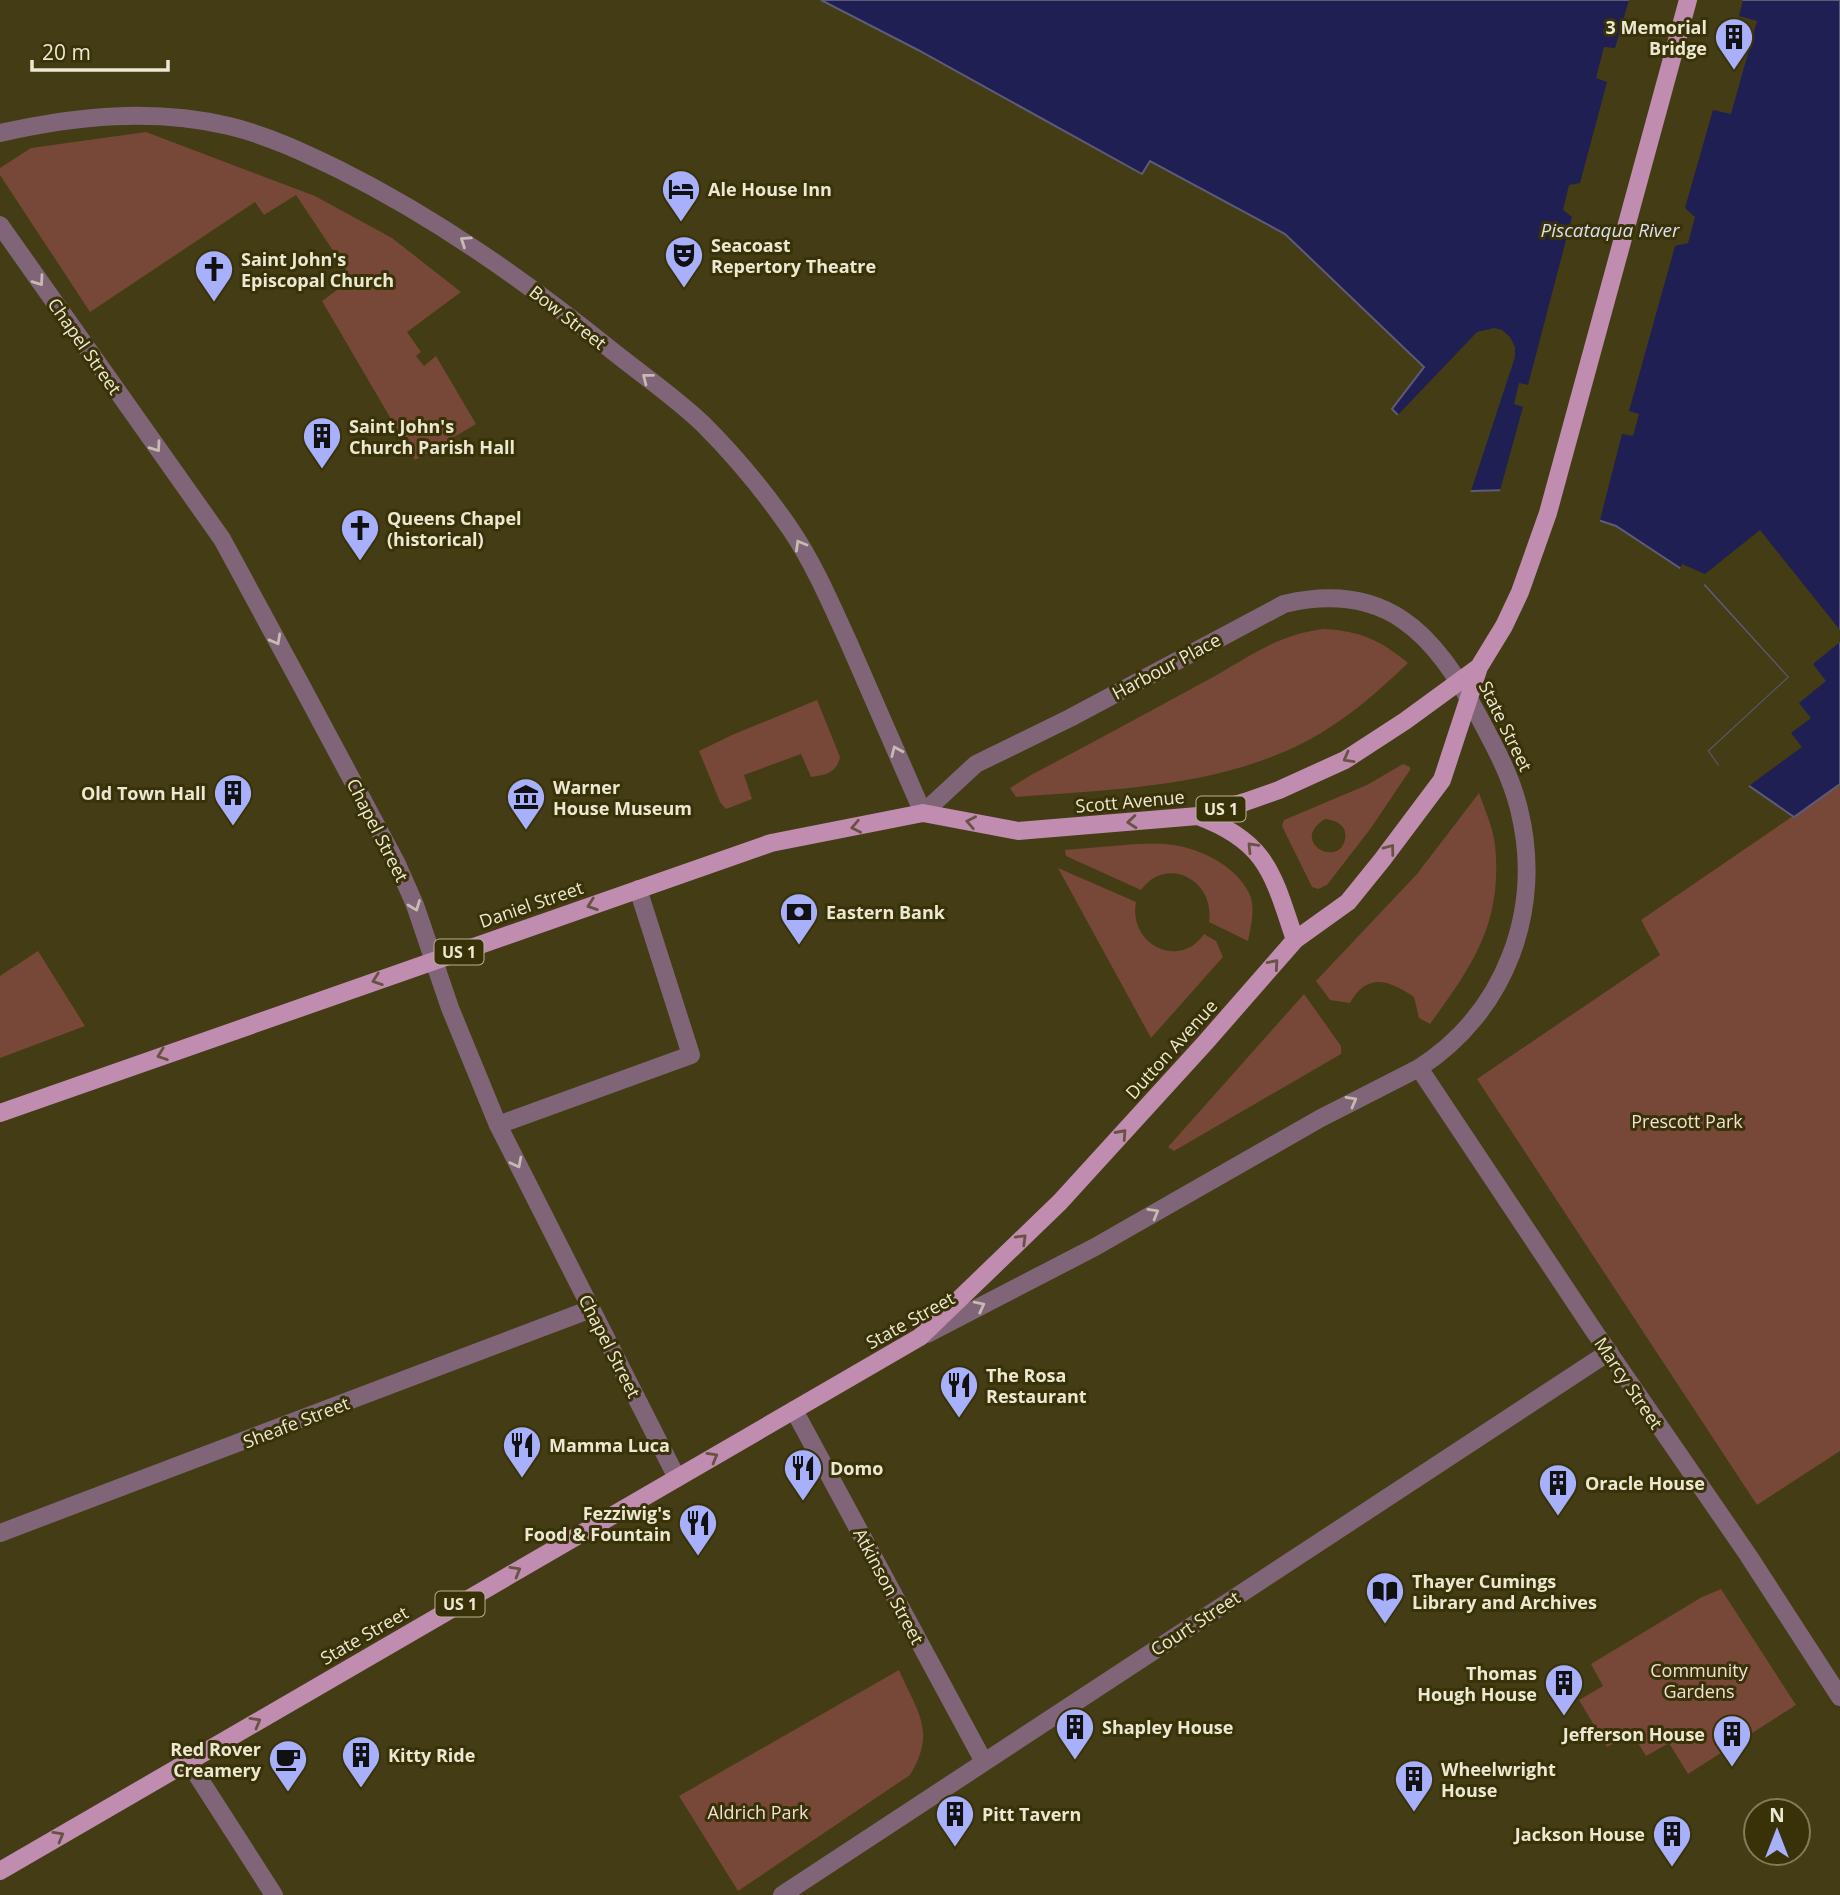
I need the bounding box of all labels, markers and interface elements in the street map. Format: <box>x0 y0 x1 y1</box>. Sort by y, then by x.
place label: 3 Memorial Bridge <box>1606 15 1707 60</box>
building icon: 3 Memorial Bridge <box>1713 16 1755 71</box>
scale bar <box>32 28 168 72</box>
text: 20 m <box>42 38 91 66</box>
hotel icon: Ale House Inn <box>660 168 702 223</box>
place label: Ale House Inn <box>708 177 832 201</box>
water label: Piscataqua River <box>1540 217 1681 243</box>
place label: Seacoast Repertory Theatre <box>711 233 876 278</box>
theatre icon: Seacoast Repertory Theatre <box>663 234 705 289</box>
one-way arrow <box>460 236 473 249</box>
place label: Saint John's Episcopal Church <box>241 247 394 292</box>
church icon: Saint John's Episcopal Church <box>193 248 235 303</box>
one-way arrow <box>31 273 43 286</box>
street label: Bow Street <box>525 279 611 355</box>
street label: Chapel Street <box>43 293 127 399</box>
one-way arrow <box>642 374 654 387</box>
place label: Saint John's Church Parish Hall <box>349 414 515 459</box>
building icon: Saint John's Church Parish Hall <box>301 415 343 470</box>
one-way arrow <box>148 439 160 452</box>
place label: Queens Chapel (historical) <box>387 506 522 551</box>
church icon: Queens Chapel (historical) <box>339 507 381 562</box>
one-way arrow <box>795 539 808 552</box>
street label: Harbour Place <box>1108 627 1224 705</box>
one-way arrow <box>268 632 281 645</box>
street label: State Street <box>1474 677 1538 775</box>
one-way arrow <box>890 746 904 758</box>
one-way arrow <box>1342 750 1355 763</box>
building icon: Old Town Hall <box>212 772 254 827</box>
street label: Chapel Street <box>342 774 414 886</box>
place label: Warner House Museum <box>553 775 692 820</box>
museum icon: Warner House Museum <box>505 776 547 831</box>
place label: Old Town Hall <box>81 781 206 805</box>
street label: Scott Avenue <box>1074 784 1186 818</box>
road number: US 1 <box>1196 796 1246 822</box>
one-way arrow <box>1126 814 1137 829</box>
one-way arrow <box>965 816 977 831</box>
one-way arrow <box>850 818 862 833</box>
one-way arrow <box>1247 842 1260 855</box>
one-way arrow <box>1382 844 1394 856</box>
street label: Daniel Street <box>476 875 586 933</box>
bank icon: Eastern Bank <box>778 891 820 946</box>
one-way arrow <box>586 897 599 911</box>
one-way arrow <box>407 900 421 912</box>
place label: Eastern Bank <box>826 900 946 924</box>
road number: US 1 <box>434 940 484 964</box>
one-way arrow <box>1266 960 1278 973</box>
one-way arrow <box>372 972 384 986</box>
street label: Dutton Avenue <box>1120 994 1222 1104</box>
one-way arrow <box>157 1047 169 1061</box>
one-way arrow <box>1345 1096 1357 1109</box>
park label: Prescott Park <box>1631 1109 1743 1133</box>
one-way arrow <box>1114 1129 1127 1142</box>
one-way arrow <box>508 1156 522 1168</box>
one-way arrow <box>1147 1208 1159 1221</box>
one-way arrow <box>1014 1235 1027 1248</box>
street label: State Street <box>861 1286 959 1354</box>
street label: Chapel Street <box>574 1290 646 1402</box>
one-way arrow <box>973 1301 985 1314</box>
street label: Marcy Street <box>1589 1332 1669 1434</box>
place label: The Rosa Restaurant <box>986 1363 1087 1408</box>
restaurant icon: The Rosa Restaurant <box>938 1364 980 1419</box>
street label: Sheafe Street <box>239 1391 353 1453</box>
restaurant icon: Mamma Luca <box>501 1424 543 1479</box>
place label: Mamma Luca <box>549 1433 670 1457</box>
restaurant icon: Domo <box>782 1447 824 1502</box>
one-way arrow <box>705 1452 718 1465</box>
place label: Domo <box>830 1456 883 1480</box>
building icon: Oracle House <box>1537 1462 1579 1517</box>
place label: Oracle House <box>1585 1471 1705 1495</box>
place label: Fezziwig's Food & Fountain <box>524 1501 671 1546</box>
restaurant icon: Fezziwig's Food & Fountain <box>677 1502 719 1557</box>
street label: Atkinson Street <box>848 1524 930 1648</box>
one-way arrow <box>509 1566 522 1579</box>
place label: Thayer Cumings Library and Archives <box>1412 1569 1597 1614</box>
library icon: Thayer Cumings Library and Archives <box>1364 1570 1406 1625</box>
street label: Court Street <box>1146 1585 1244 1661</box>
road number: US 1 <box>435 1592 484 1616</box>
street label: State Street <box>316 1600 412 1670</box>
park label: Community Gardens <box>1650 1658 1749 1703</box>
place label: Thomas Hough House <box>1417 1661 1537 1706</box>
building icon: Thomas Hough House <box>1543 1662 1585 1717</box>
building icon: Shapley House <box>1054 1706 1096 1761</box>
building icon: Jefferson House <box>1711 1713 1753 1768</box>
place label: Shapley House <box>1102 1715 1233 1739</box>
one-way arrow <box>248 1717 261 1730</box>
place label: Jefferson House <box>1561 1722 1705 1746</box>
building icon: Kitty Ride <box>340 1734 382 1789</box>
place label: Red Rover Creamery <box>170 1737 262 1782</box>
cafe icon: Red Rover Creamery <box>267 1738 309 1793</box>
place label: Kitty Ride <box>388 1743 475 1767</box>
place label: Wheelwright House <box>1441 1757 1556 1802</box>
building icon: Wheelwright House <box>1393 1758 1435 1813</box>
building icon: Pitt Tavern <box>934 1793 976 1848</box>
north arrow <box>1742 1797 1812 1867</box>
park label: Aldrich Park <box>708 1800 809 1824</box>
place label: Pitt Tavern <box>982 1802 1081 1826</box>
text: N <box>1769 1802 1785 1828</box>
building icon: Jackson House <box>1651 1813 1693 1868</box>
place label: Jackson House <box>1513 1822 1645 1846</box>
one-way arrow <box>52 1831 64 1844</box>

